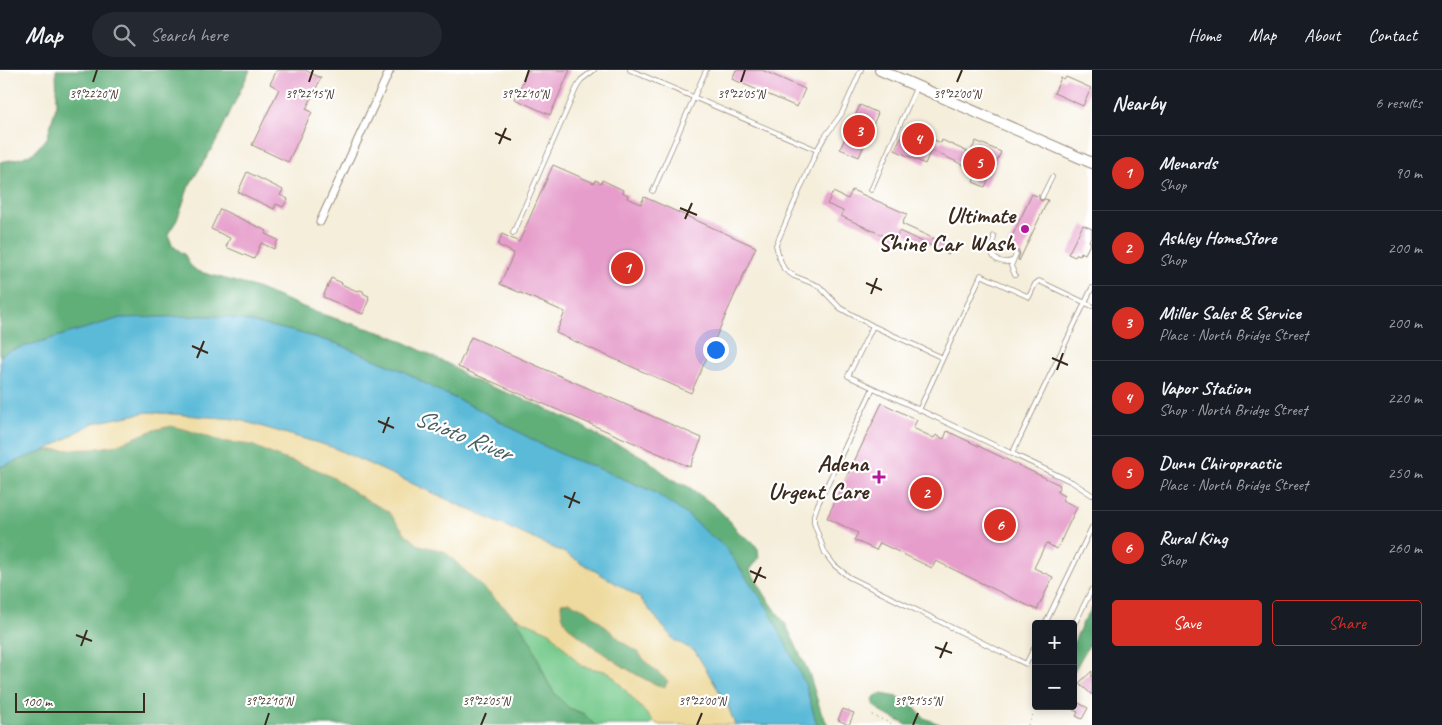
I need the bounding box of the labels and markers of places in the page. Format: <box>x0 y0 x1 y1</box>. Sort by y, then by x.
pin: 3 <box>843 112 875 150</box>
pin: 4 <box>902 120 934 158</box>
pin: 5 <box>963 144 995 182</box>
place label: Ultimate Shine Car Wash <box>878 200 1017 258</box>
marker: Ultimate Shine Car Wash <box>1019 223 1031 235</box>
pin: 1 <box>611 249 643 287</box>
place label: Adena Urgent Care <box>768 448 870 506</box>
marker: Adena Urgent Care <box>872 470 886 484</box>
pin: 2 <box>910 474 942 512</box>
pin: 6 <box>984 506 1016 544</box>

